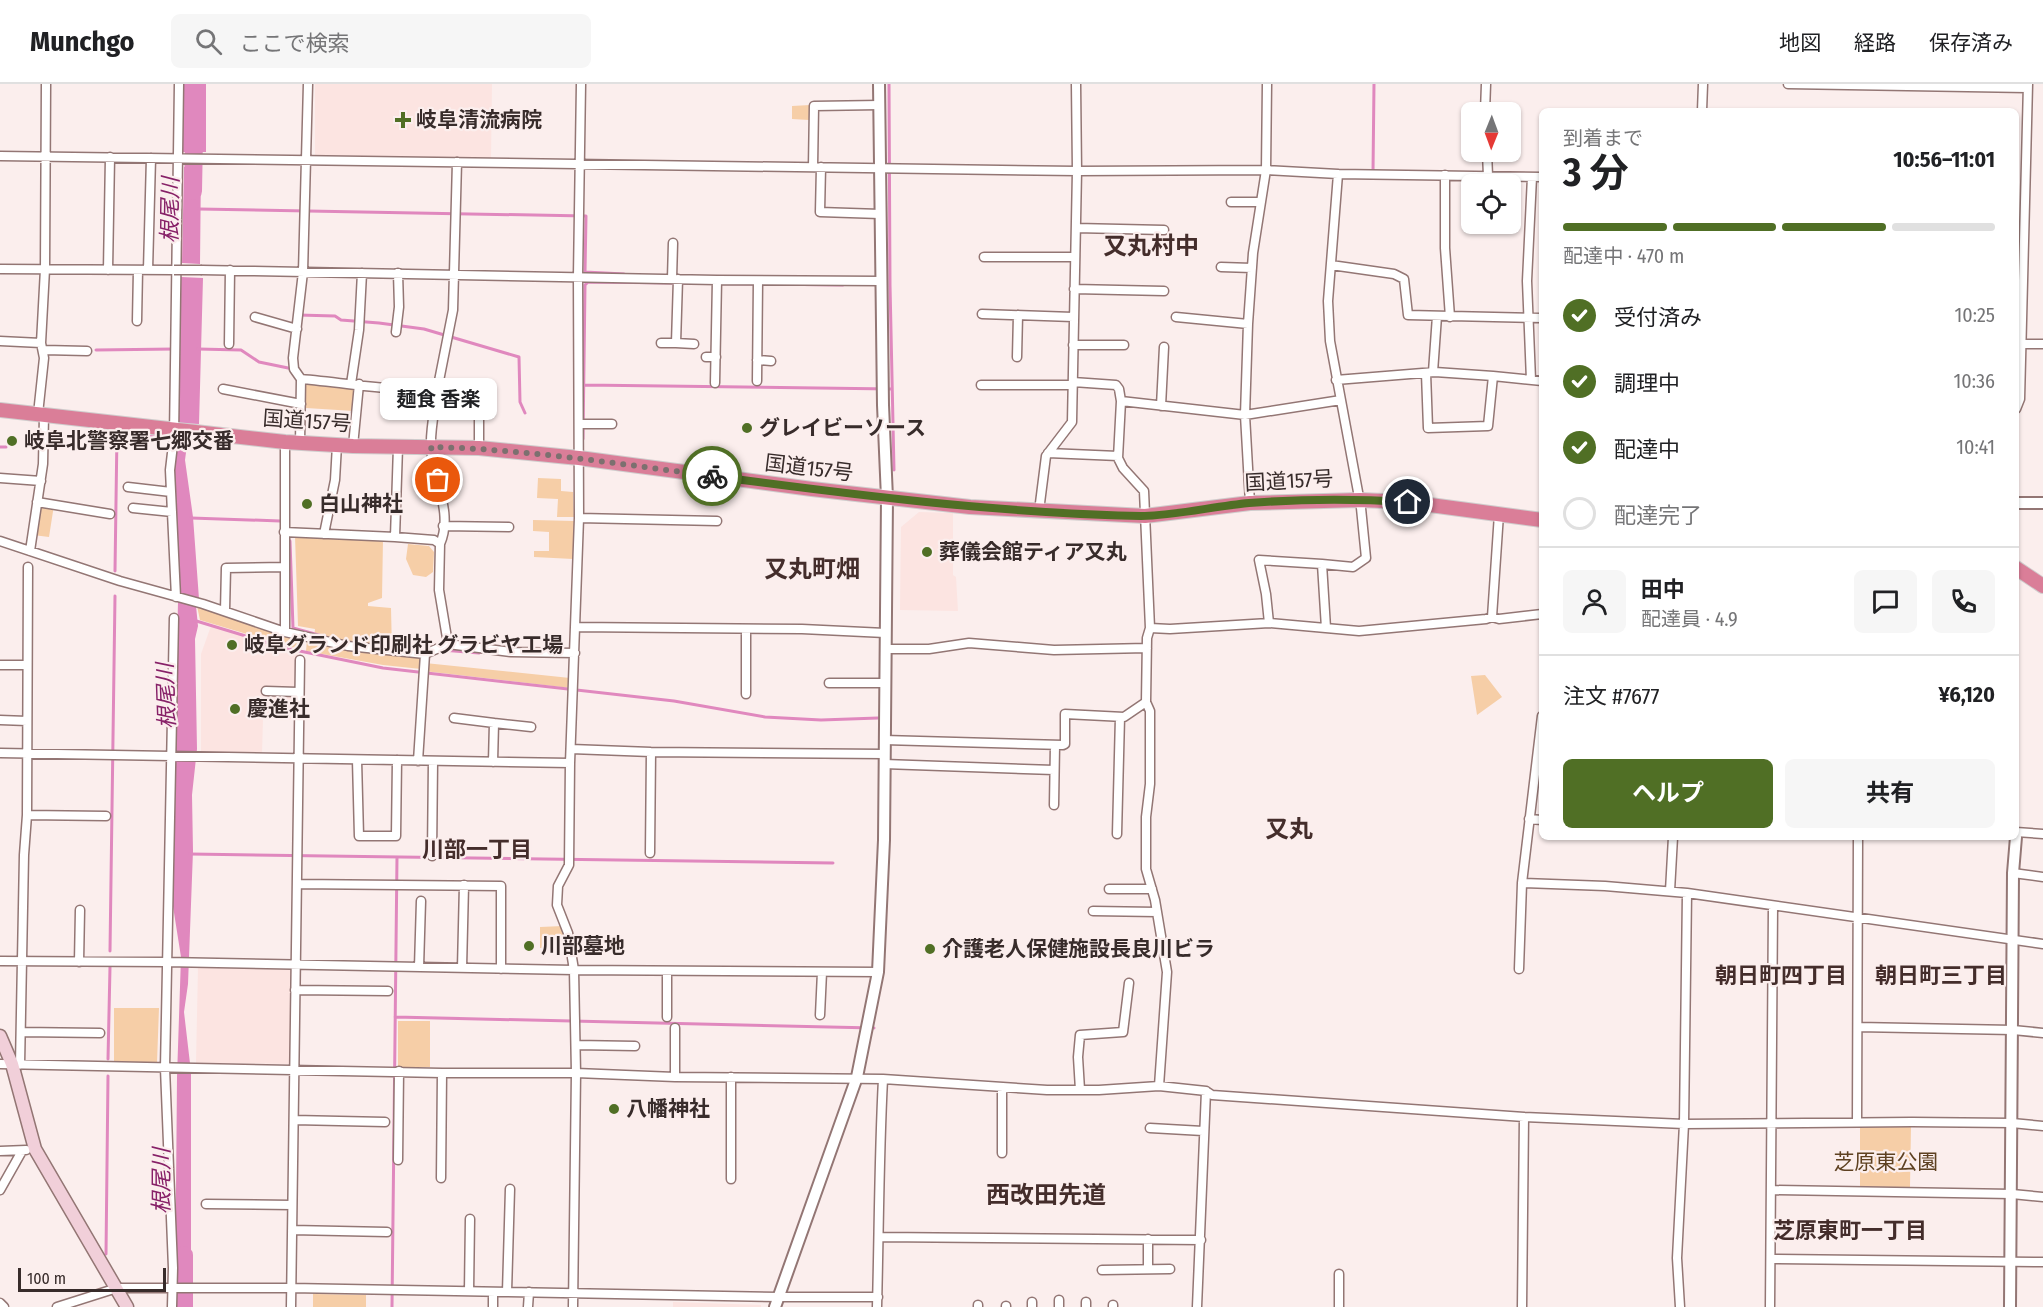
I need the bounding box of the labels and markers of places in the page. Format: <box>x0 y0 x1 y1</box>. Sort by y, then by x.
place label: 岐阜清流病院 <box>416 107 542 133</box>
marker: 岐阜清流病院 <box>394 111 412 129</box>
callout: 麺食 香楽 <box>380 378 496 420</box>
place label: グレイビーソース <box>759 415 926 441</box>
marker: グレイビーソース <box>740 421 754 435</box>
place label: 岐阜北警察署七郷交番 <box>24 428 234 454</box>
marker: 岐阜北警察署七郷交番 <box>5 434 19 448</box>
pin <box>412 454 463 505</box>
pin <box>1382 476 1433 527</box>
place label: 白山神社 <box>319 491 403 517</box>
marker: 白山神社 <box>300 497 314 511</box>
place label: 葬儀会館ティア又丸 <box>939 539 1127 565</box>
marker: 葬儀会館ティア又丸 <box>920 545 934 559</box>
place label: 岐阜グランド印刷社 グラビヤ工場 <box>244 632 563 658</box>
marker: 岐阜グランド印刷社 グラビヤ工場 <box>225 638 239 652</box>
place label: 慶進社 <box>247 696 310 722</box>
marker: 慶進社 <box>228 702 242 716</box>
place label: 川部墓地 <box>541 933 625 959</box>
place label: 介護老人保健施設長良川ビラ <box>942 936 1215 962</box>
marker: 川部墓地 <box>522 939 536 953</box>
marker: 介護老人保健施設長良川ビラ <box>923 942 937 956</box>
place label: 八幡神社 <box>626 1096 710 1122</box>
marker: 八幡神社 <box>607 1102 621 1116</box>

